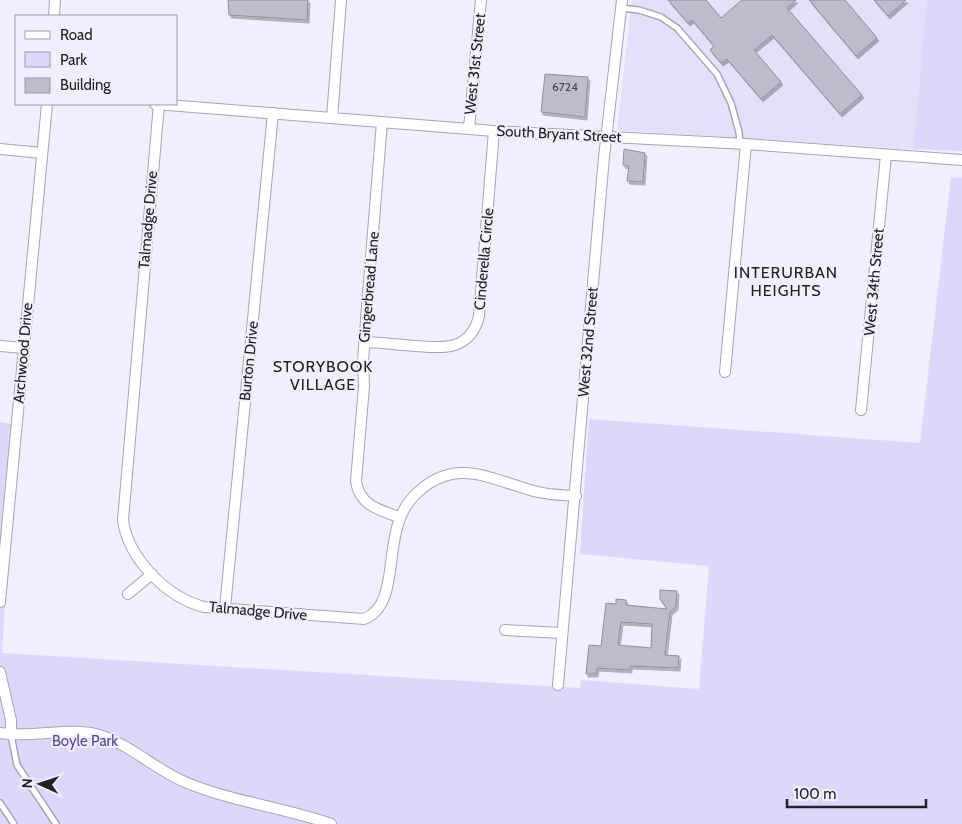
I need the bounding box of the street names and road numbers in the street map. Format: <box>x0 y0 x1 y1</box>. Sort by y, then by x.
street label: West 31st Street <box>461 12 489 116</box>
street label: South Bryant Street <box>496 122 622 146</box>
street label: Talmadge Drive <box>135 170 161 270</box>
street label: Cinderella Circle <box>471 207 497 311</box>
street label: West 34th Street <box>860 228 888 336</box>
street label: Gingerbread Lane <box>355 230 383 343</box>
street label: West 32nd Street <box>574 286 602 398</box>
street label: Archwood Drive <box>10 301 36 404</box>
street label: Burton Drive <box>236 320 262 402</box>
street label: Talmadge Drive <box>208 598 308 624</box>

